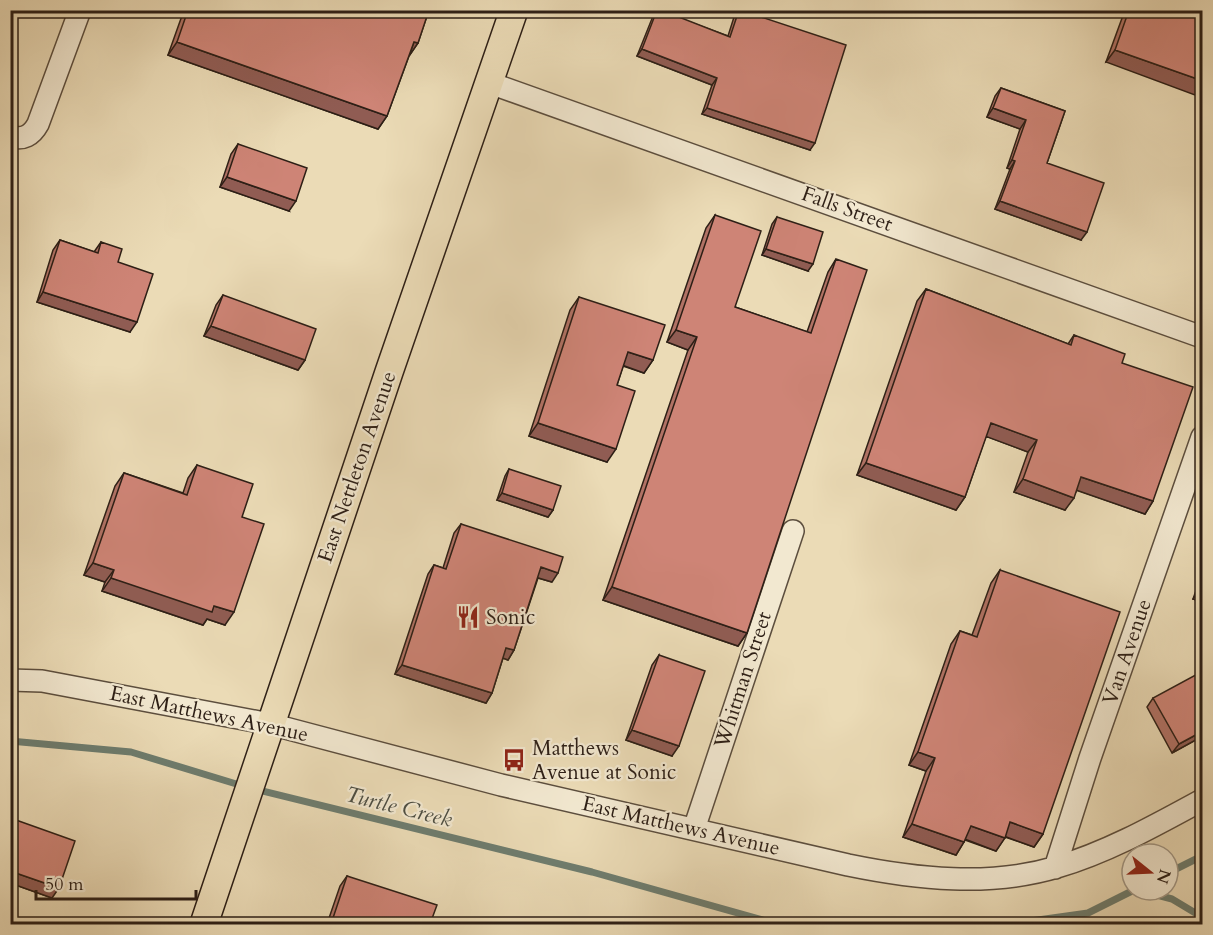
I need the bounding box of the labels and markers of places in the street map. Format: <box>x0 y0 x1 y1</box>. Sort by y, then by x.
place label: Sonic <box>486 603 535 632</box>
restaurant icon: Sonic <box>455 604 481 630</box>
place label: Matthews Avenue at Sonic <box>532 734 676 787</box>
bus stop icon: Matthews Avenue at Sonic <box>501 747 527 773</box>

